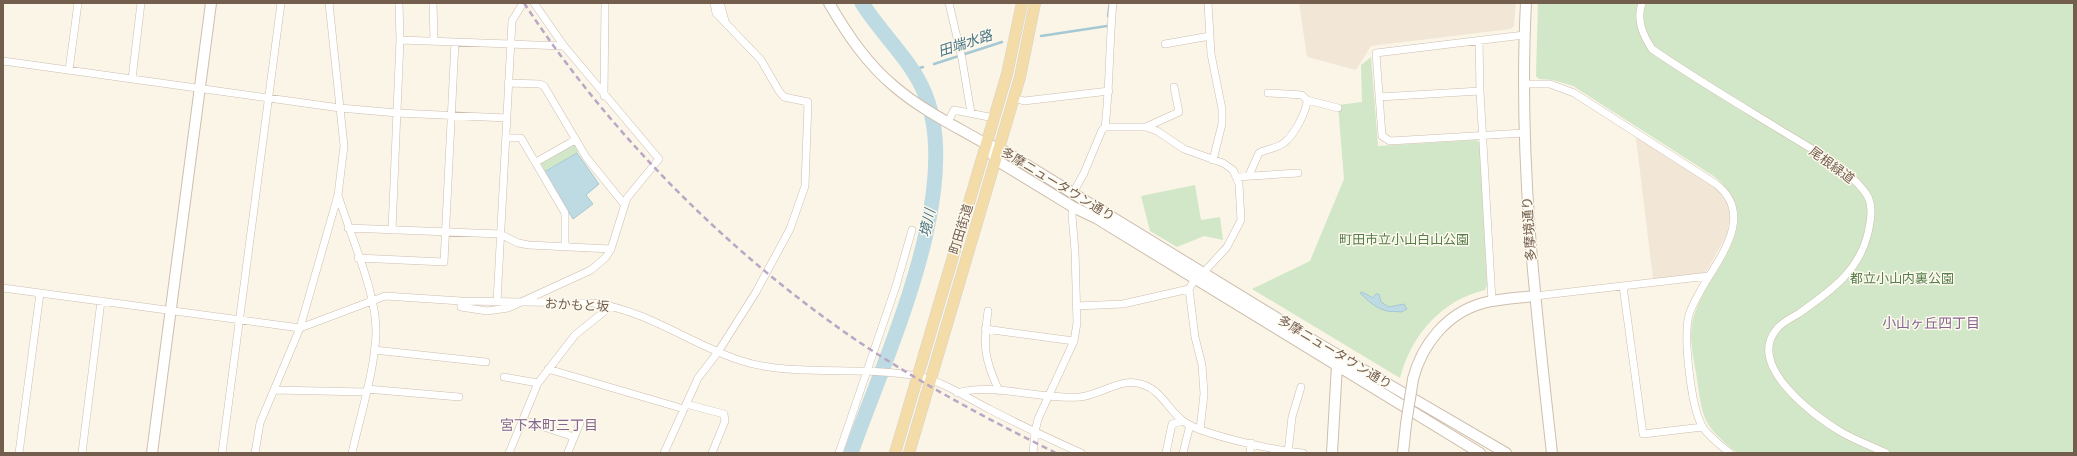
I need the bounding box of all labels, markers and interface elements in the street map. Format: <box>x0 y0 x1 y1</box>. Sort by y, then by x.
water label: 田端水路 <box>936 25 995 60</box>
street label: 多摩ニュータウン通り <box>998 143 1118 225</box>
street label: 尾根緑道 <box>1806 143 1858 187</box>
street label: 多摩境通り <box>1518 196 1540 262</box>
street label: 町田街道 <box>945 202 977 256</box>
water label: 境川 <box>915 205 939 239</box>
park label: 町田市立小山白山公園 <box>1339 231 1469 248</box>
park label: 都立小山内裏公園 <box>1850 270 1954 287</box>
street label: おかもと坂 <box>544 295 610 315</box>
street label: 多摩ニュータウン通り <box>1275 311 1395 393</box>
district label: 小山ヶ丘四丁目 <box>1882 314 1980 332</box>
district label: 宮下本町三丁目 <box>500 416 598 434</box>

